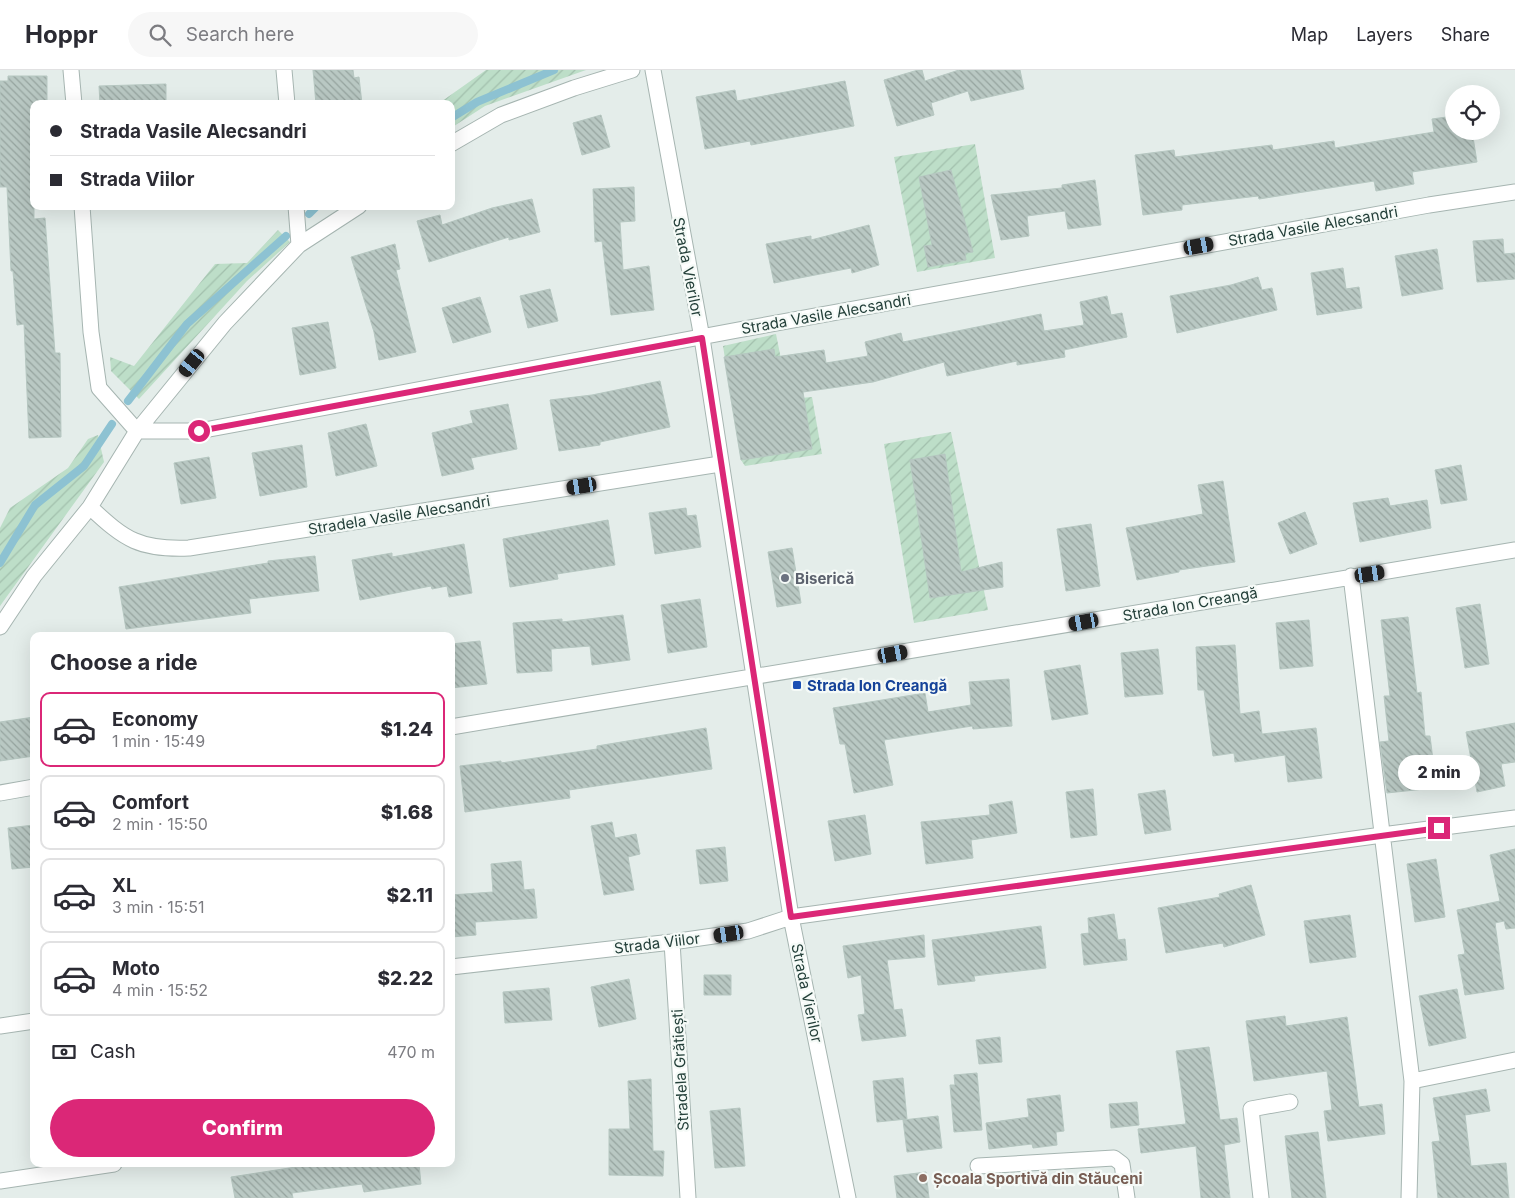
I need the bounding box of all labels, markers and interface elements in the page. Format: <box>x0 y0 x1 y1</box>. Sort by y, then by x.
search box <box>128 12 478 57</box>
text: Hoppr <box>25 20 98 49</box>
icon: search <box>146 21 174 49</box>
text: Search here <box>186 23 294 46</box>
text: Map <box>1291 24 1328 45</box>
text: Layers <box>1356 24 1413 45</box>
text: Share <box>1441 24 1490 45</box>
map controls <box>1445 85 1500 140</box>
button: locate <box>1445 85 1500 140</box>
text: Strada Vasile Alecsandri <box>80 120 307 143</box>
text: Strada Viilor <box>80 168 194 191</box>
street label: Strada Vasile Alecsandri <box>1227 202 1399 250</box>
street label: Strada Vierilor <box>669 216 707 319</box>
car <box>1182 236 1215 256</box>
street label: Strada Vasile Alecsandri <box>740 290 912 338</box>
car <box>176 347 207 379</box>
route start <box>188 420 210 442</box>
car <box>566 476 597 496</box>
street label: Stradela Vasile Alecsandri <box>307 491 491 539</box>
car <box>1354 564 1385 584</box>
place label: Biserică <box>795 569 854 588</box>
marker: Biserică <box>779 572 791 584</box>
street label: Strada Ion Creangă <box>1121 583 1259 625</box>
car <box>1067 612 1100 632</box>
car <box>876 644 909 664</box>
text: Choose a ride <box>50 649 198 675</box>
place label: Strada Ion Creangă <box>807 676 947 695</box>
marker: Strada Ion Creangă <box>791 679 803 691</box>
icon: car <box>52 707 97 752</box>
text: Economy <box>112 708 198 731</box>
text: $1.24 <box>380 718 433 741</box>
text: 1 min · 15:49 <box>112 731 205 751</box>
callout: 2 min <box>1398 756 1480 790</box>
text: 2 min <box>1417 762 1461 782</box>
icon: car <box>52 790 97 835</box>
text: Comfort <box>112 791 189 814</box>
text: $1.68 <box>381 801 433 824</box>
text: 2 min · 15:50 <box>112 814 208 834</box>
route end <box>1428 817 1450 839</box>
icon: car <box>52 873 97 918</box>
text: XL <box>112 874 137 897</box>
text: $2.11 <box>387 884 433 907</box>
text: 3 min · 15:51 <box>112 897 204 917</box>
car <box>713 924 744 944</box>
street label: Strada Viilor <box>613 928 701 958</box>
street label: Strada Vierilor <box>787 942 827 1045</box>
icon: car <box>52 956 97 1001</box>
text: Moto <box>112 957 160 980</box>
text: $2.22 <box>377 967 433 990</box>
text: 4 min · 15:52 <box>112 980 208 1000</box>
street label: Stradela Grătiești <box>667 1009 693 1131</box>
icon: cash <box>50 1038 78 1066</box>
text: Cash <box>90 1040 136 1063</box>
text: 470 m <box>387 1042 435 1062</box>
button: Confirm <box>50 1099 435 1157</box>
place label: Școala Sportivă din Stăuceni <box>933 1169 1143 1188</box>
marker: Școala Sportivă din Stăuceni <box>917 1172 929 1184</box>

